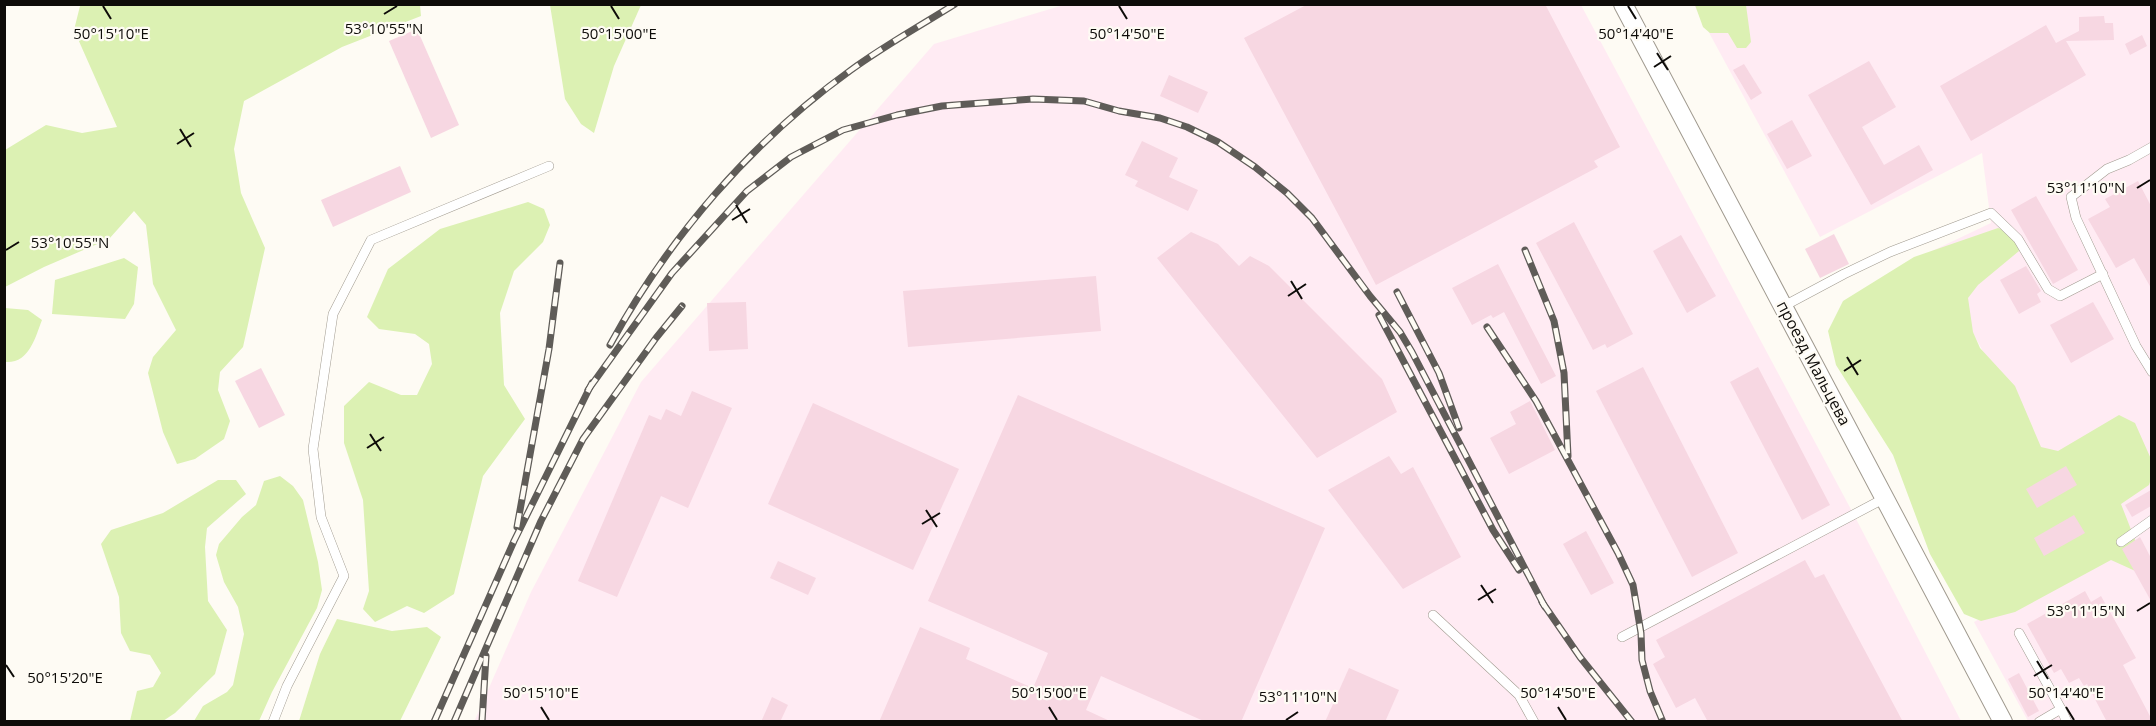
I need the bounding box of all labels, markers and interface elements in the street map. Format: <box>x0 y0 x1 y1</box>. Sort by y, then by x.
text: 53°10'55"N <box>345 18 423 38</box>
text: 50°15'10"E <box>73 23 149 43</box>
text: 50°15'00"E <box>581 23 657 43</box>
text: 50°14'50"E <box>1089 23 1165 43</box>
text: 50°14'40"E <box>1598 23 1674 43</box>
text: 53°11'10"N <box>2047 177 2125 197</box>
text: 53°10'55"N <box>31 232 109 252</box>
street label: проезд Мальцева <box>1772 297 1856 429</box>
text: 53°11'15"N <box>2047 600 2125 620</box>
text: 50°15'20"E <box>27 667 103 687</box>
text: 50°15'10"E <box>503 682 579 702</box>
text: 50°15'00"E <box>1011 682 1087 702</box>
text: 50°14'50"E <box>1520 682 1596 702</box>
text: 50°14'40"E <box>2028 682 2104 702</box>
text: 53°11'10"N <box>1259 686 1337 706</box>

